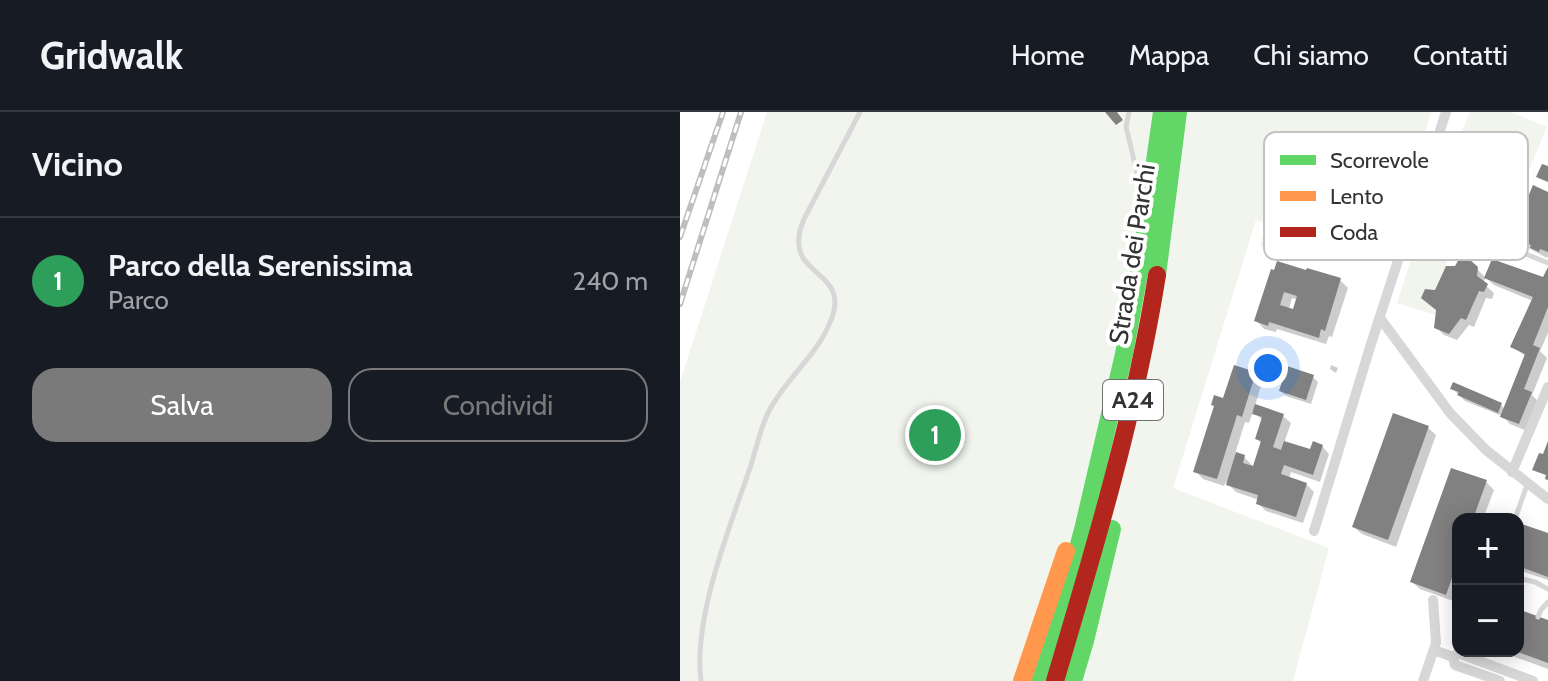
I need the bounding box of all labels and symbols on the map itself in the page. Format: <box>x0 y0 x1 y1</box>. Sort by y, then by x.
legend <box>1264 132 1528 260</box>
text: Scorrevole <box>1330 147 1429 174</box>
street label: Strada dei Parchi <box>1102 162 1162 346</box>
text: Lento <box>1330 183 1384 210</box>
text: Coda <box>1330 219 1379 246</box>
your location <box>1248 348 1288 388</box>
road number: A24 <box>1103 380 1163 420</box>
pin: 1 <box>909 405 961 465</box>

